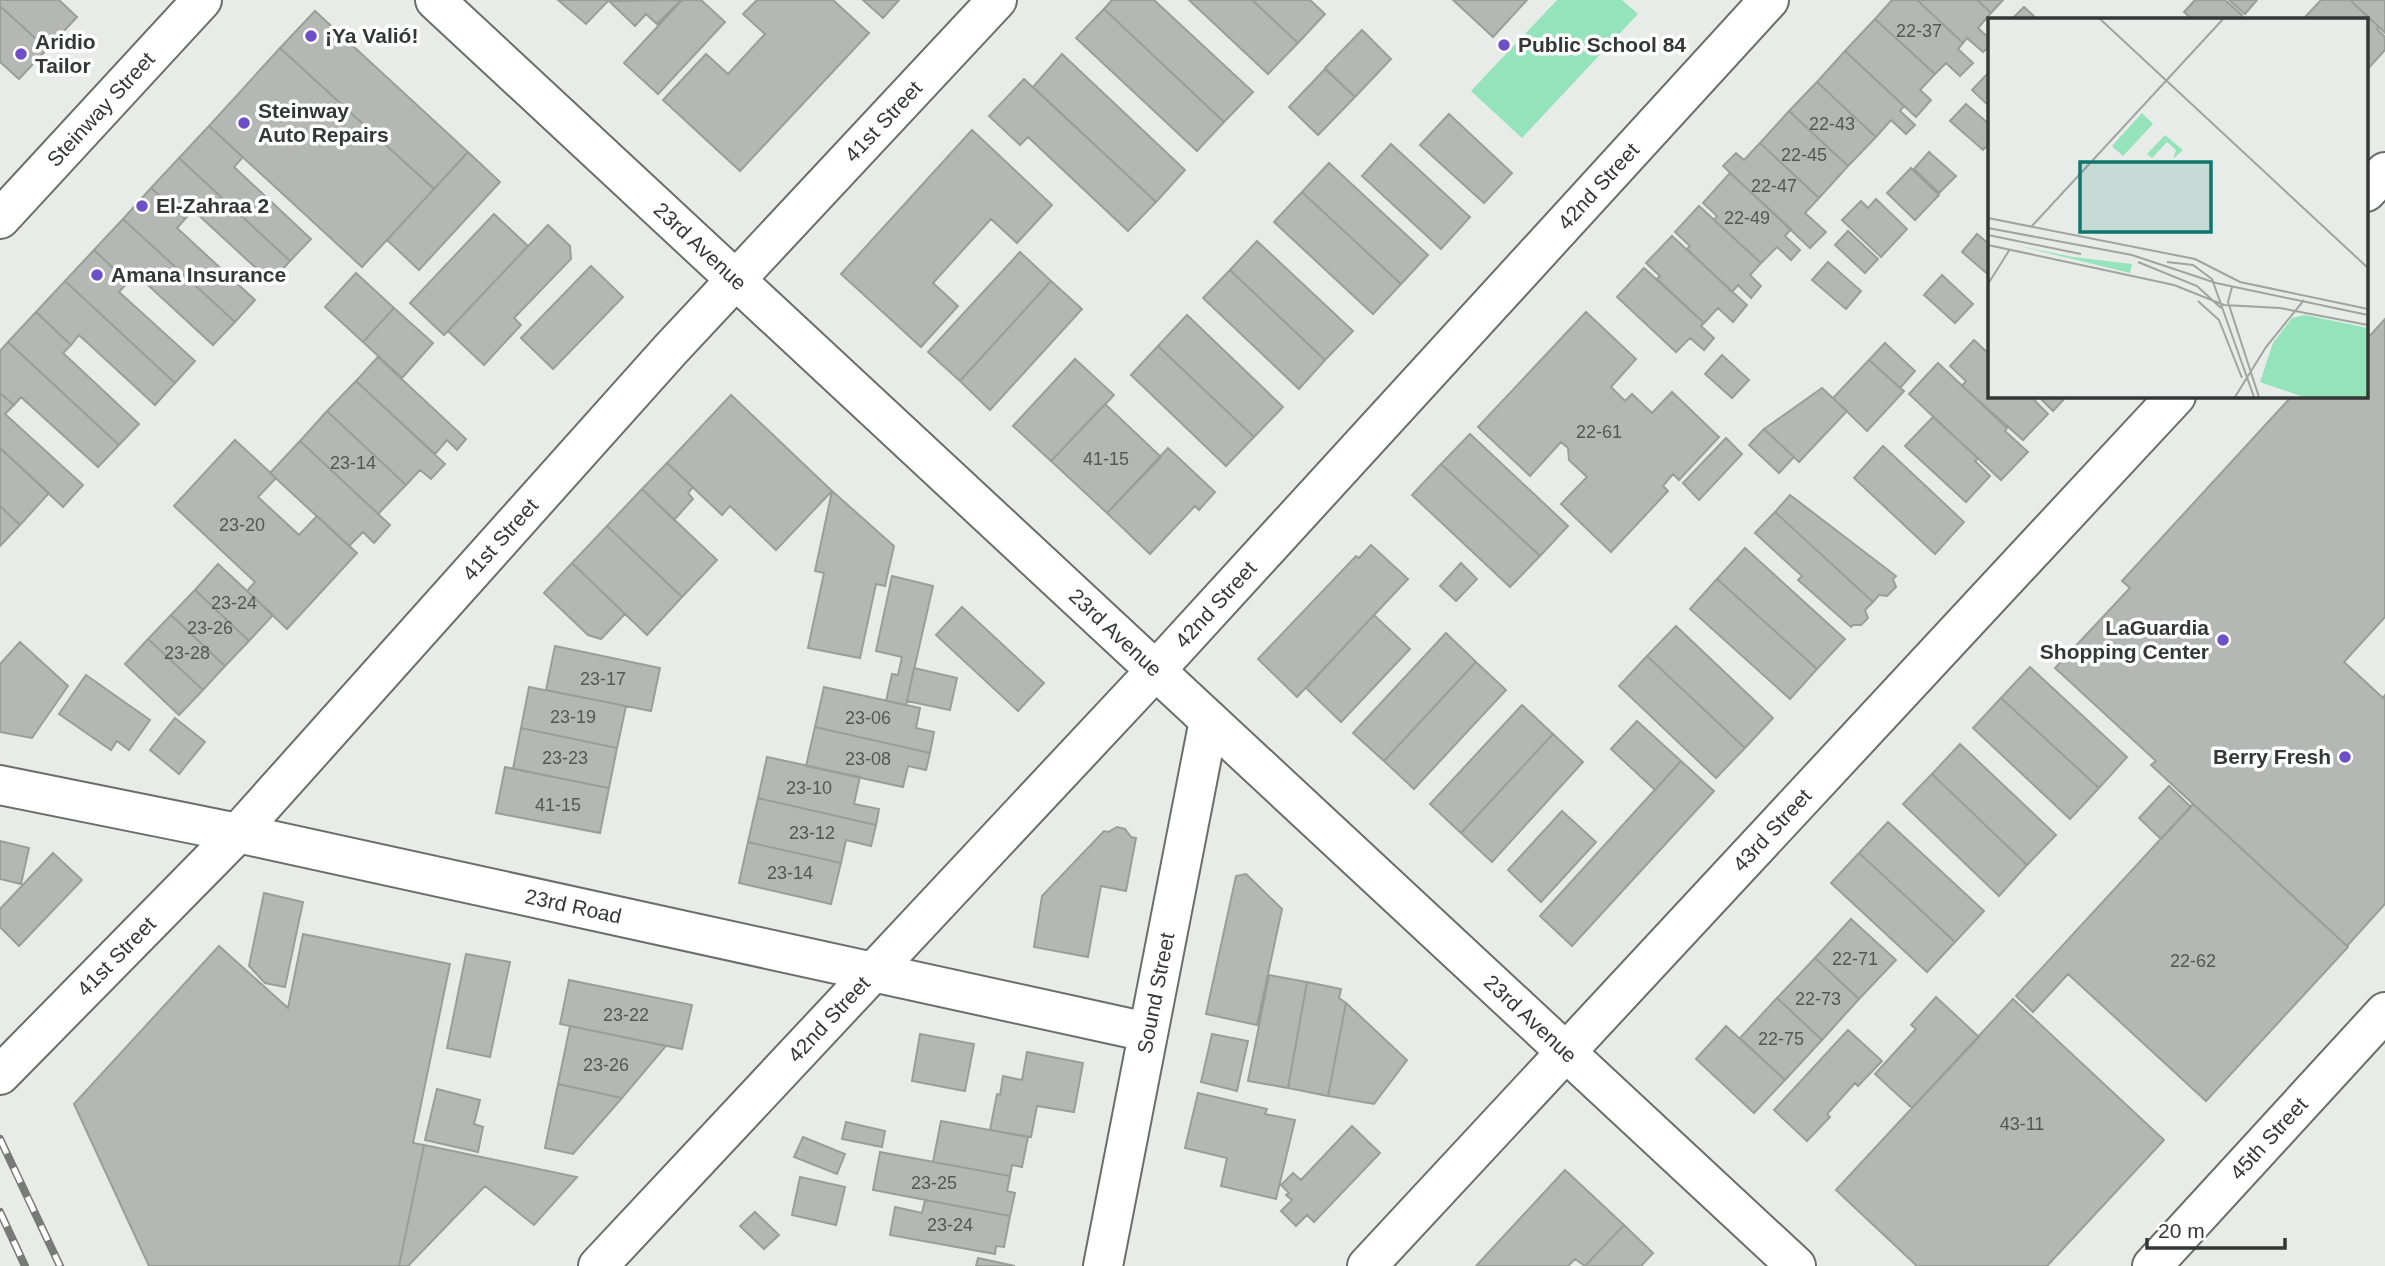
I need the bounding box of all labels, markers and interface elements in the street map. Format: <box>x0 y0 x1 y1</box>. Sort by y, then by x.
inset map <box>1988 18 2368 397</box>
house number: 22-37 <box>1896 21 1942 41</box>
place label: ¡Ya Valió! <box>325 24 418 47</box>
marker: ¡Ya Valió! <box>303 28 319 44</box>
place label: Aridio Tailor <box>35 30 96 77</box>
place label: Public School 84 <box>1518 33 1686 56</box>
marker: Public School 84 <box>1496 37 1512 53</box>
marker: Aridio Tailor <box>13 46 29 62</box>
street label: Steinway Street <box>42 47 159 171</box>
street label: 41st Street <box>840 76 926 166</box>
place label: Steinway Auto Repairs <box>258 99 389 146</box>
house number: 22-43 <box>1809 114 1855 134</box>
marker: Steinway Auto Repairs <box>236 115 252 131</box>
street label: 42nd Street <box>1553 138 1643 234</box>
house number: 22-45 <box>1781 145 1827 165</box>
house number: 22-47 <box>1751 176 1797 196</box>
place label: El-Zahraa 2 <box>156 194 269 217</box>
marker: El-Zahraa 2 <box>134 198 150 214</box>
street label: 23rd Avenue <box>649 198 751 295</box>
house number: 22-49 <box>1724 208 1770 228</box>
place label: Amana Insurance <box>111 263 286 286</box>
marker: Amana Insurance <box>89 267 105 283</box>
house number: 22-61 <box>1576 422 1622 442</box>
house number: 41-15 <box>1083 449 1129 469</box>
house number: 23-14 <box>330 453 376 473</box>
street label: 41st Street <box>458 494 543 585</box>
house number: 23-20 <box>219 515 265 535</box>
street label: 42nd Street <box>1170 556 1261 652</box>
street label: 23rd Avenue <box>1065 584 1166 681</box>
house number: 23-24 <box>211 593 257 613</box>
place label: LaGuardia Shopping Center <box>2040 616 2209 663</box>
house number: 23-26 <box>187 618 233 638</box>
marker: LaGuardia Shopping Center <box>2215 632 2231 648</box>
house number: 23-28 <box>164 643 210 663</box>
house number: 23-17 <box>580 669 626 689</box>
house number: 23-19 <box>550 707 596 727</box>
house number: 23-06 <box>845 708 891 728</box>
place label: Berry Fresh <box>2213 745 2331 768</box>
house number: 23-23 <box>542 748 588 768</box>
house number: 23-08 <box>845 749 891 769</box>
marker: Berry Fresh <box>2337 749 2353 765</box>
house number: 23-10 <box>786 778 832 798</box>
street label: 43rd Street <box>1728 784 1816 876</box>
house number: 41-15 <box>535 795 581 815</box>
house number: 23-12 <box>789 823 835 843</box>
house number: 23-14 <box>767 863 813 883</box>
street label: 23rd Road <box>523 884 624 928</box>
street label: 41st Street <box>72 912 160 1001</box>
street label: Sound Street <box>1133 930 1179 1055</box>
house number: 22-71 <box>1832 949 1878 969</box>
house number: 22-62 <box>2170 951 2216 971</box>
street label: 23rd Avenue <box>1480 970 1582 1067</box>
street label: 42nd Street <box>783 971 874 1066</box>
house number: 22-73 <box>1795 989 1841 1009</box>
house number: 23-22 <box>603 1005 649 1025</box>
house number: 22-75 <box>1758 1029 1804 1049</box>
house number: 23-26 <box>583 1055 629 1075</box>
street label: 45th Street <box>2225 1092 2312 1184</box>
house number: 43-11 <box>2000 1114 2044 1134</box>
house number: 23-25 <box>911 1173 957 1193</box>
scale bar <box>2147 1206 2285 1250</box>
house number: 23-24 <box>927 1215 973 1235</box>
text: 20 m <box>2158 1219 2205 1242</box>

